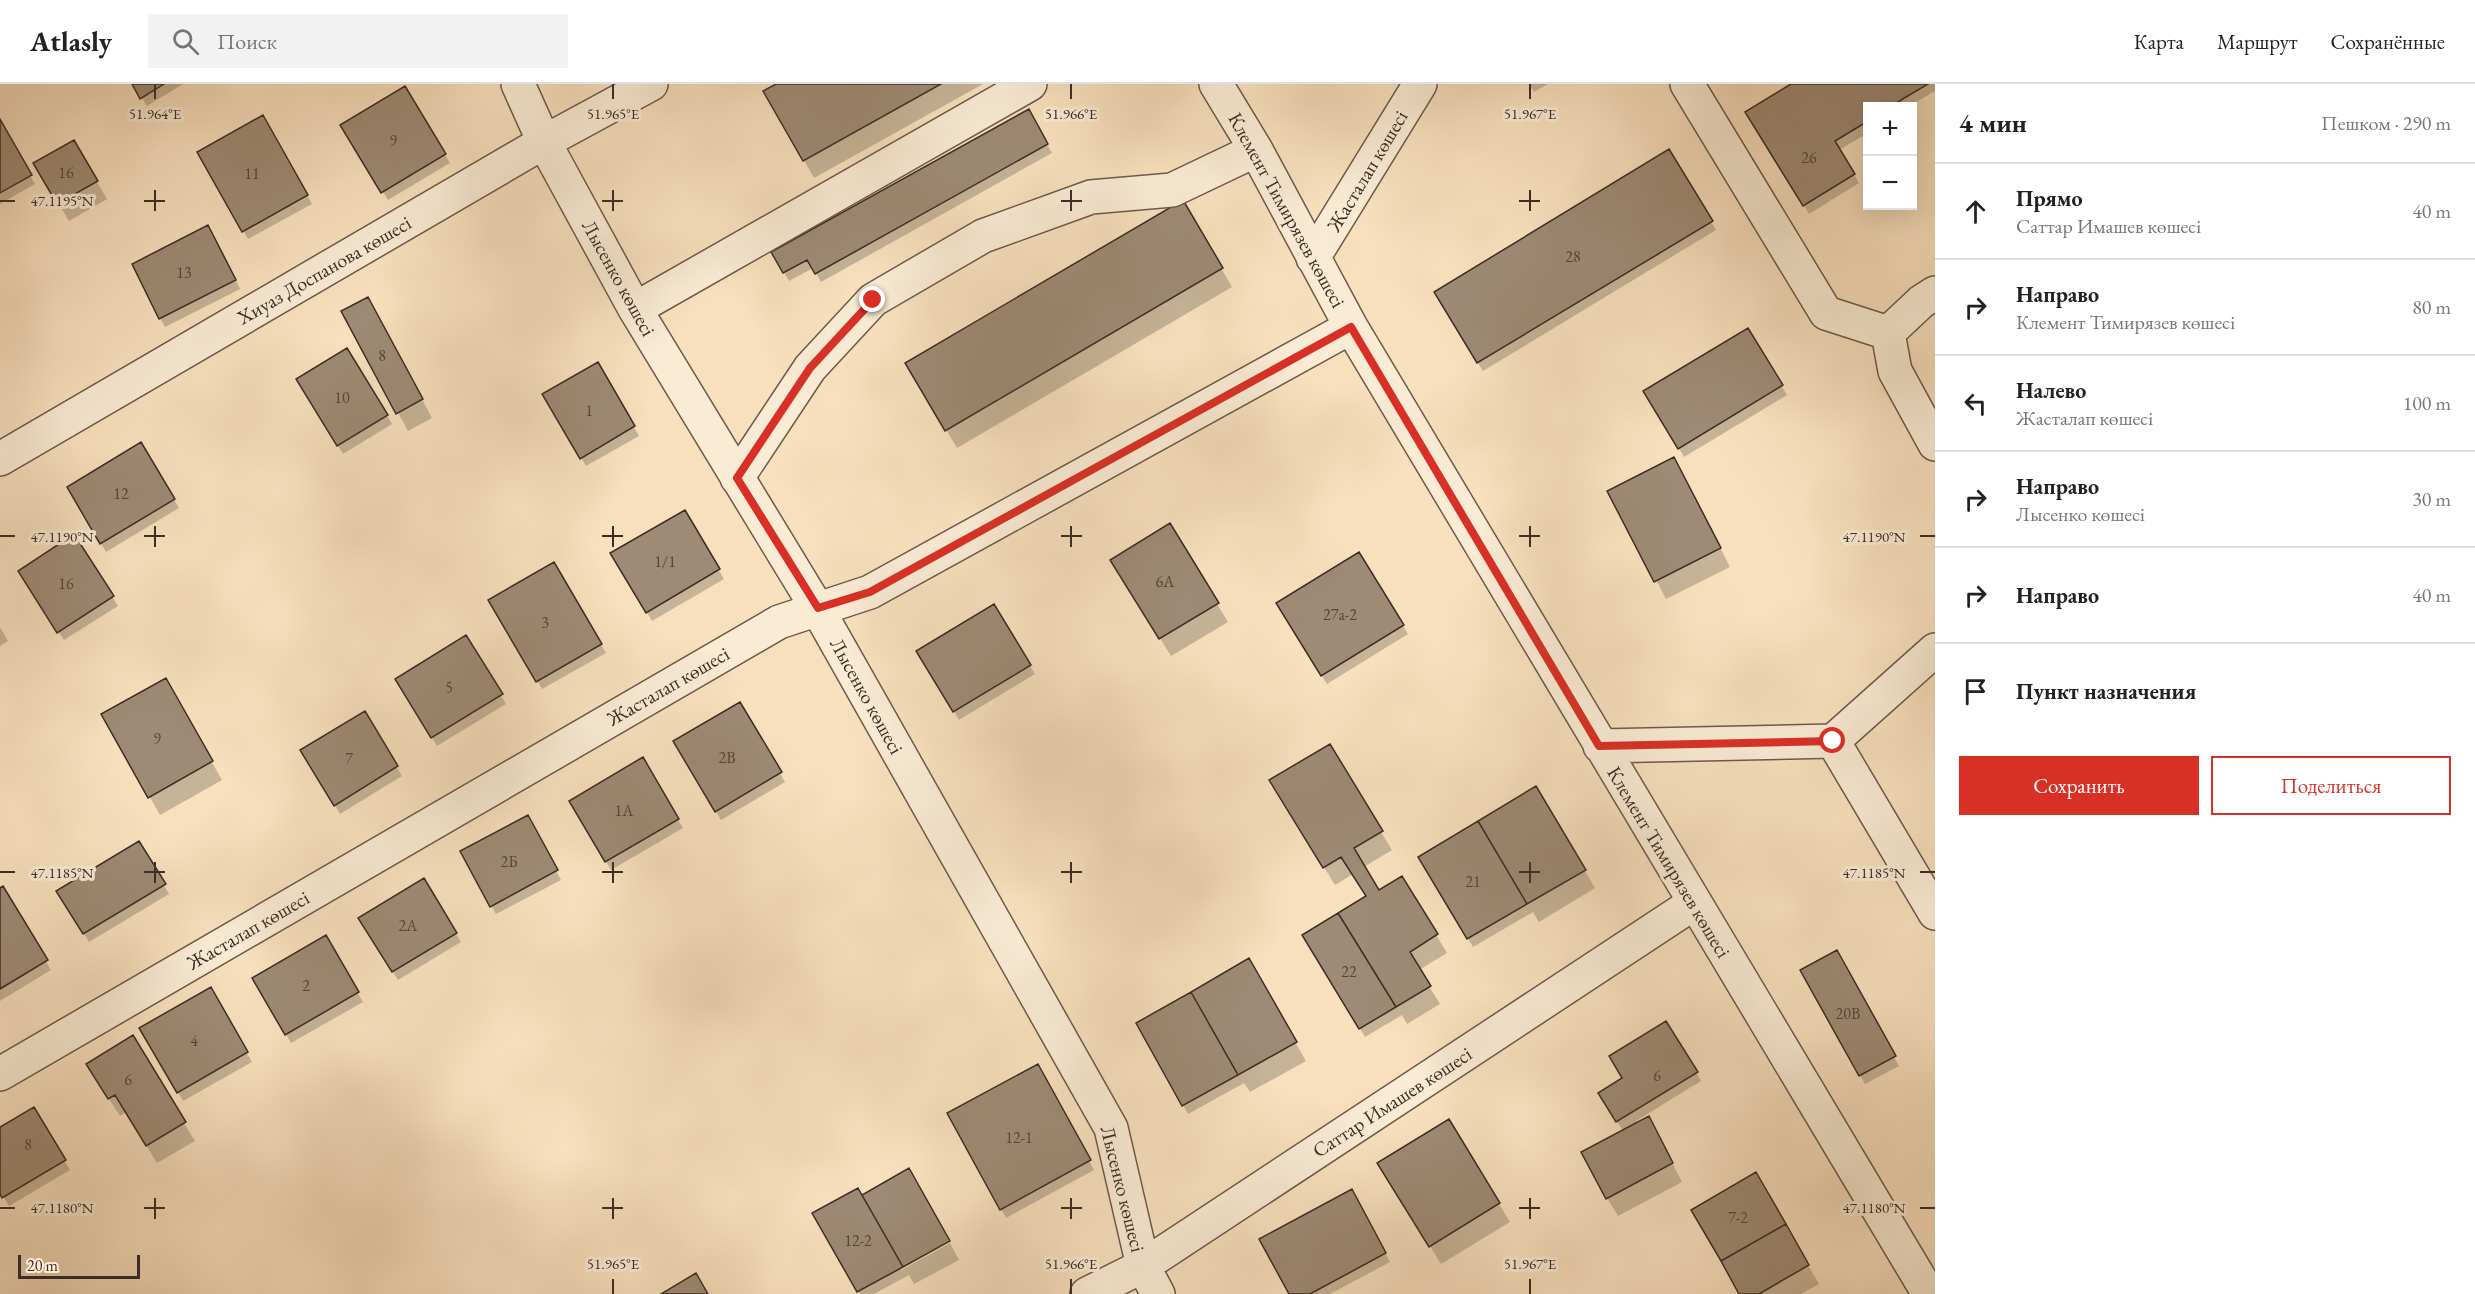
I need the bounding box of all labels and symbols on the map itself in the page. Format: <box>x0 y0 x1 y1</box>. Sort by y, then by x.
text: 51.964°E <box>129 104 182 123</box>
text: 51.965°E <box>587 104 640 123</box>
text: 51.966°E <box>1045 104 1098 123</box>
text: 51.967°E <box>1504 104 1557 123</box>
street label: Жасталап көшесі <box>1320 105 1414 237</box>
street label: Клемент Тимирязев көшесі <box>1223 108 1352 312</box>
house number: 9 <box>389 130 397 151</box>
house number: 26 <box>1801 147 1817 168</box>
house number: 16 <box>58 162 74 183</box>
house number: 11 <box>244 163 260 184</box>
text: 47.1195°N <box>31 191 94 210</box>
street label: Хиуаз Доспанова көшесі <box>231 209 416 331</box>
street label: Лысенко көшесі <box>576 215 662 341</box>
house number: 28 <box>1565 246 1581 267</box>
house number: 13 <box>176 262 192 283</box>
route end <box>859 286 885 312</box>
house number: 8 <box>378 345 386 366</box>
house number: 10 <box>334 387 350 408</box>
house number: 1 <box>585 400 593 421</box>
house number: 12 <box>113 483 129 504</box>
text: 47.1190°N <box>31 527 94 546</box>
text: 47.1190°N <box>1843 527 1906 546</box>
house number: 1/1 <box>654 551 676 572</box>
house number: 6А <box>1156 571 1175 592</box>
house number: 16 <box>58 573 74 594</box>
house number: 27a-2 <box>1323 604 1357 625</box>
house number: 3 <box>541 612 549 633</box>
street label: Лысенко көшесі <box>824 633 910 759</box>
street label: Жасталап көшесі <box>601 640 734 732</box>
house number: 5 <box>445 677 453 698</box>
route start <box>1819 727 1845 753</box>
house number: 9 <box>153 728 161 749</box>
house number: 2В <box>718 747 736 768</box>
house number: 7 <box>345 748 353 769</box>
street label: Клемент Тимирязев көшесі <box>1601 761 1737 963</box>
house number: 1А <box>615 800 634 821</box>
house number: 2Б <box>500 851 518 872</box>
text: 47.1185°N <box>31 863 94 882</box>
text: 47.1185°N <box>1843 863 1906 882</box>
house number: 21 <box>1465 871 1481 892</box>
street label: Жасталап көшесі <box>181 884 314 976</box>
house number: 2А <box>399 915 418 936</box>
house number: 22 <box>1341 961 1357 982</box>
house number: 2 <box>302 975 310 996</box>
house number: 20В <box>1836 1003 1860 1024</box>
house number: 4 <box>190 1030 198 1051</box>
street label: Саттар Имашев көшесі <box>1307 1041 1477 1163</box>
house number: 6 <box>1653 1065 1661 1086</box>
house number: 6 <box>124 1069 132 1090</box>
street label: Лысенко көшесі <box>1095 1123 1151 1255</box>
house number: 12-1 <box>1005 1127 1033 1148</box>
house number: 8 <box>24 1134 32 1155</box>
text: 47.1180°N <box>31 1198 94 1217</box>
text: 47.1180°N <box>1843 1198 1906 1217</box>
house number: 7-2 <box>1728 1207 1748 1228</box>
house number: 12-2 <box>844 1230 872 1251</box>
scale bar <box>18 1252 140 1280</box>
text: 51.965°E <box>587 1254 640 1273</box>
text: 51.966°E <box>1045 1254 1098 1273</box>
text: 51.967°E <box>1504 1254 1557 1273</box>

